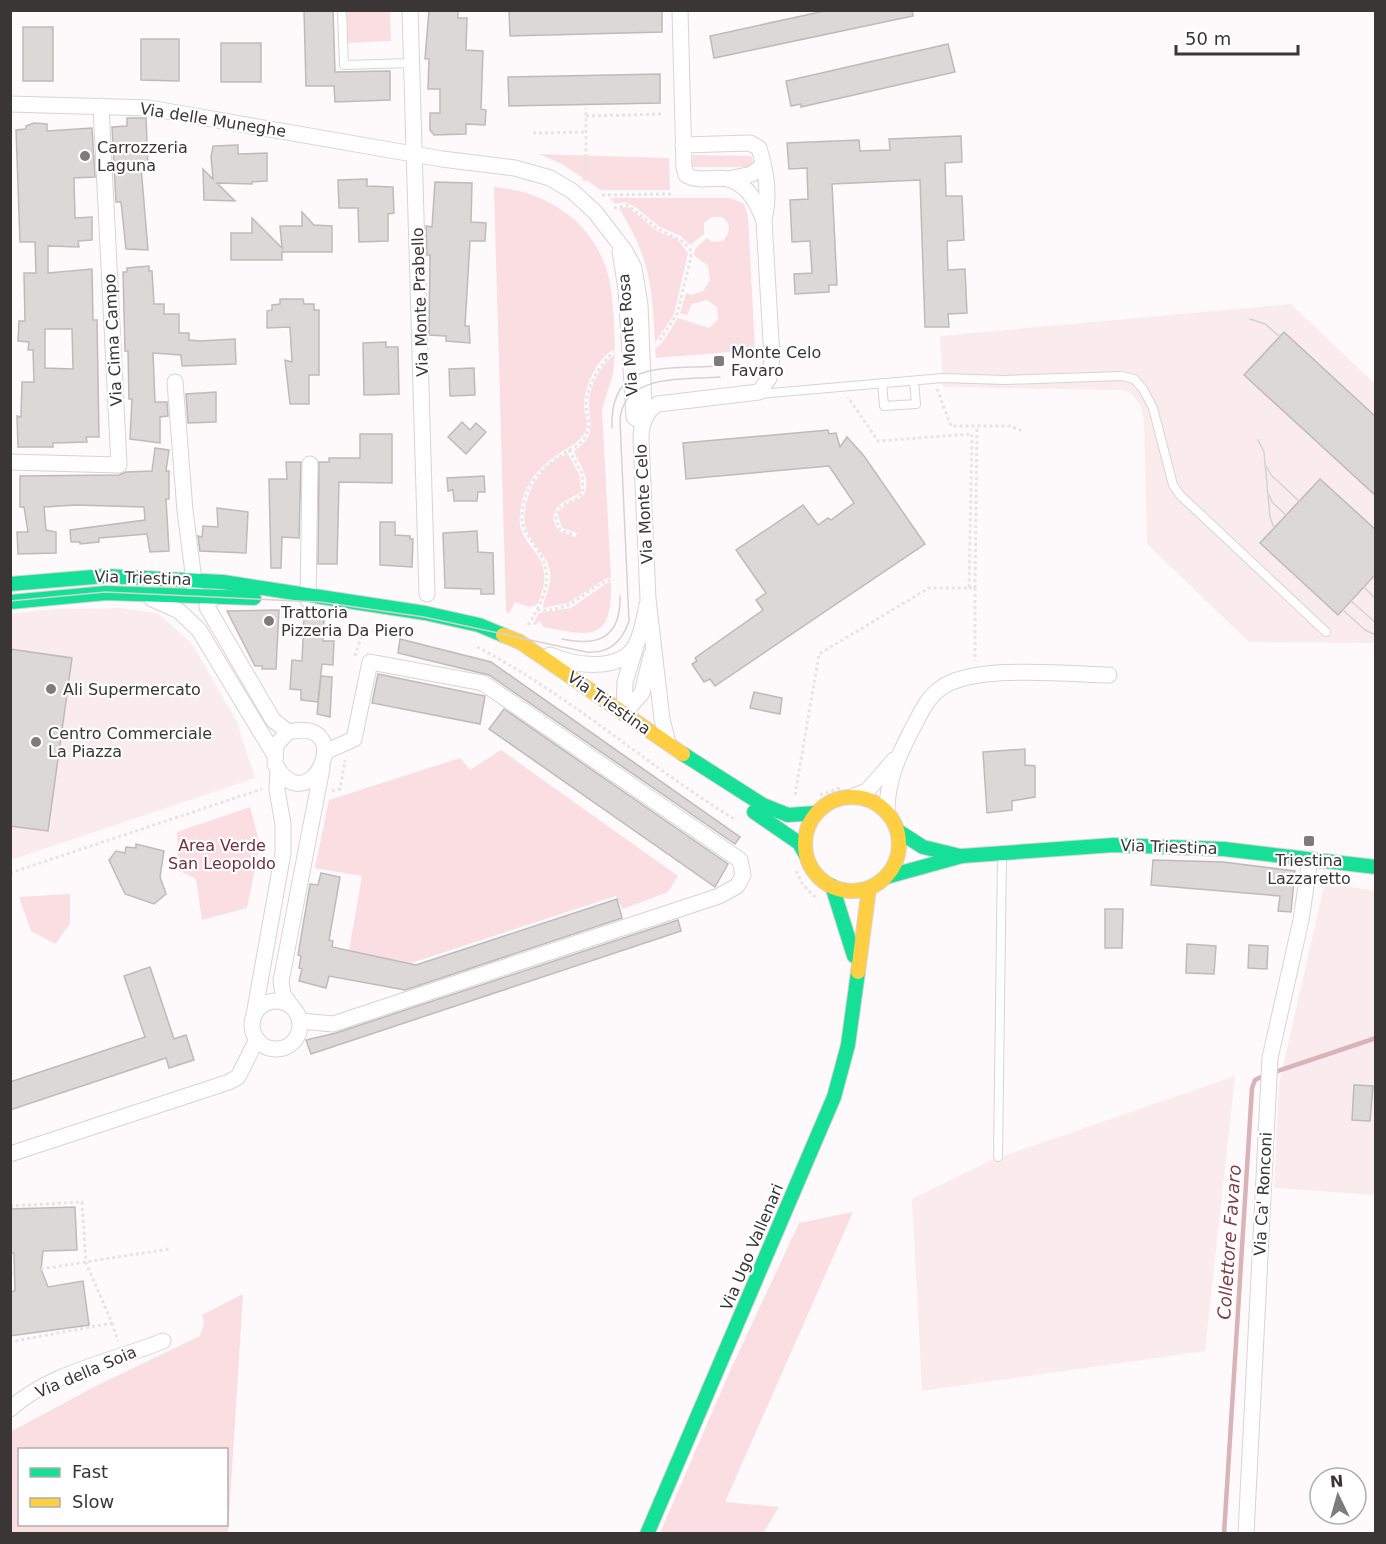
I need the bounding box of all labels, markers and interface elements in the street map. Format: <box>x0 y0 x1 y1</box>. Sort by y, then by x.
scale bar <box>1176 18 1298 56</box>
text: 50 m <box>1185 28 1231 49</box>
street label: Via delle Muneghe <box>139 99 287 141</box>
place label: Carrozzeria Laguna <box>97 138 188 175</box>
marker: Carrozzeria Laguna <box>78 149 92 163</box>
street label: Via Monte Prabello <box>408 227 432 377</box>
street label: Via Cima Campo <box>100 273 126 407</box>
street label: Via Monte Rosa <box>614 273 642 397</box>
place label: Monte Celo Favaro <box>731 343 821 380</box>
marker: Monte Celo Favaro <box>712 354 726 368</box>
street label: Via Monte Celo <box>631 444 657 564</box>
street label: Via Triestina <box>94 567 192 589</box>
place label: Trattoria Pizzeria Da Piero <box>280 603 414 640</box>
marker: Trattoria Pizzeria Da Piero <box>262 614 276 628</box>
street label: Via Triestina <box>564 667 654 739</box>
place label: Ali Supermercato <box>63 680 201 699</box>
marker: Ali Supermercato <box>44 682 58 696</box>
place label: Centro Commerciale La Piazza <box>48 724 212 761</box>
marker: Centro Commerciale La Piazza <box>29 735 43 749</box>
marker: Triestina Lazzaretto <box>1302 834 1316 848</box>
park label: Area Verde San Leopoldo <box>168 836 276 873</box>
street label: Via Triestina <box>1120 836 1218 858</box>
place label: Triestina Lazzaretto <box>1267 851 1351 888</box>
street label: Via Ca' Ronconi <box>1250 1132 1276 1256</box>
water label: Collettore Favaro <box>1213 1164 1245 1320</box>
street label: Via Ugo Vallenari <box>717 1181 787 1313</box>
street label: Via della Soia <box>33 1342 139 1402</box>
legend <box>18 1448 228 1526</box>
text: Fast <box>72 1461 108 1482</box>
north arrow <box>1308 1466 1368 1526</box>
text: N <box>1329 1472 1344 1492</box>
text: Slow <box>72 1491 114 1512</box>

